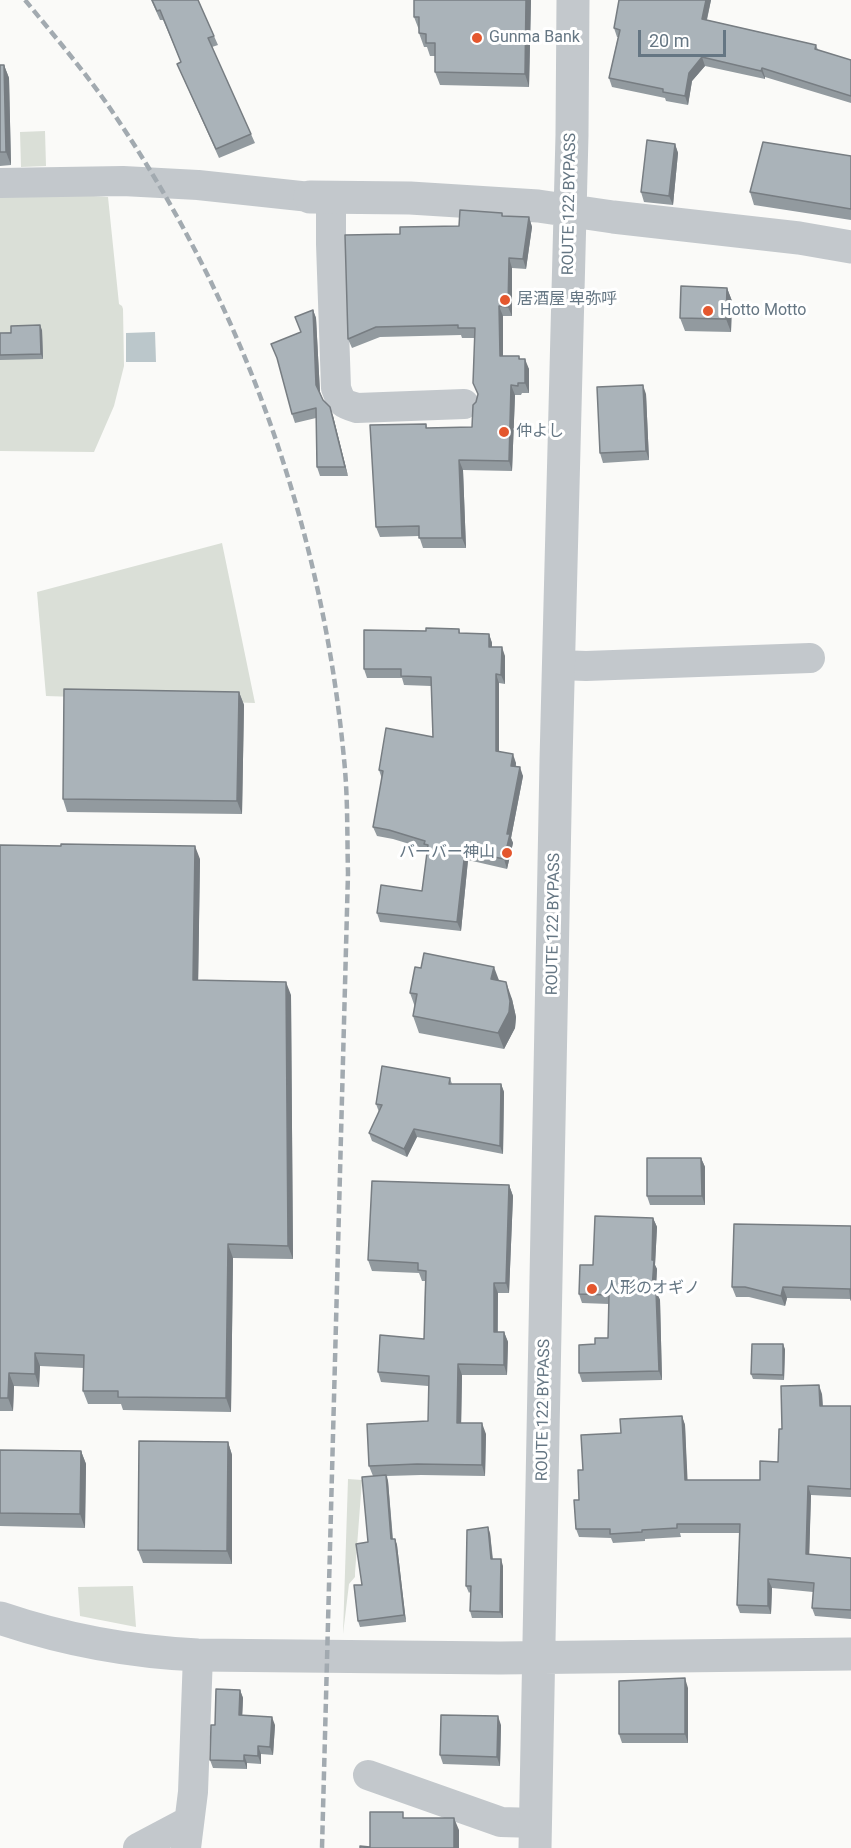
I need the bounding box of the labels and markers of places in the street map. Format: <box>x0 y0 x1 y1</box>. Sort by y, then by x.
place label: Gunma Bank <box>489 28 580 48</box>
marker: Gunma Bank <box>470 31 484 45</box>
place label: 居酒屋 卑弥呼 <box>517 290 617 310</box>
marker: 居酒屋 卑弥呼 <box>498 293 512 307</box>
place label: Hotto Motto <box>720 301 806 321</box>
marker: Hotto Motto <box>701 304 715 318</box>
place label: 仲よし <box>516 422 564 442</box>
marker: 仲よし <box>497 425 511 439</box>
place label: バーバー神山 <box>399 843 495 863</box>
marker: バーバー神山 <box>500 846 514 860</box>
place label: 人形のオギノ <box>604 1279 700 1299</box>
marker: 人形のオギノ <box>585 1282 599 1296</box>

